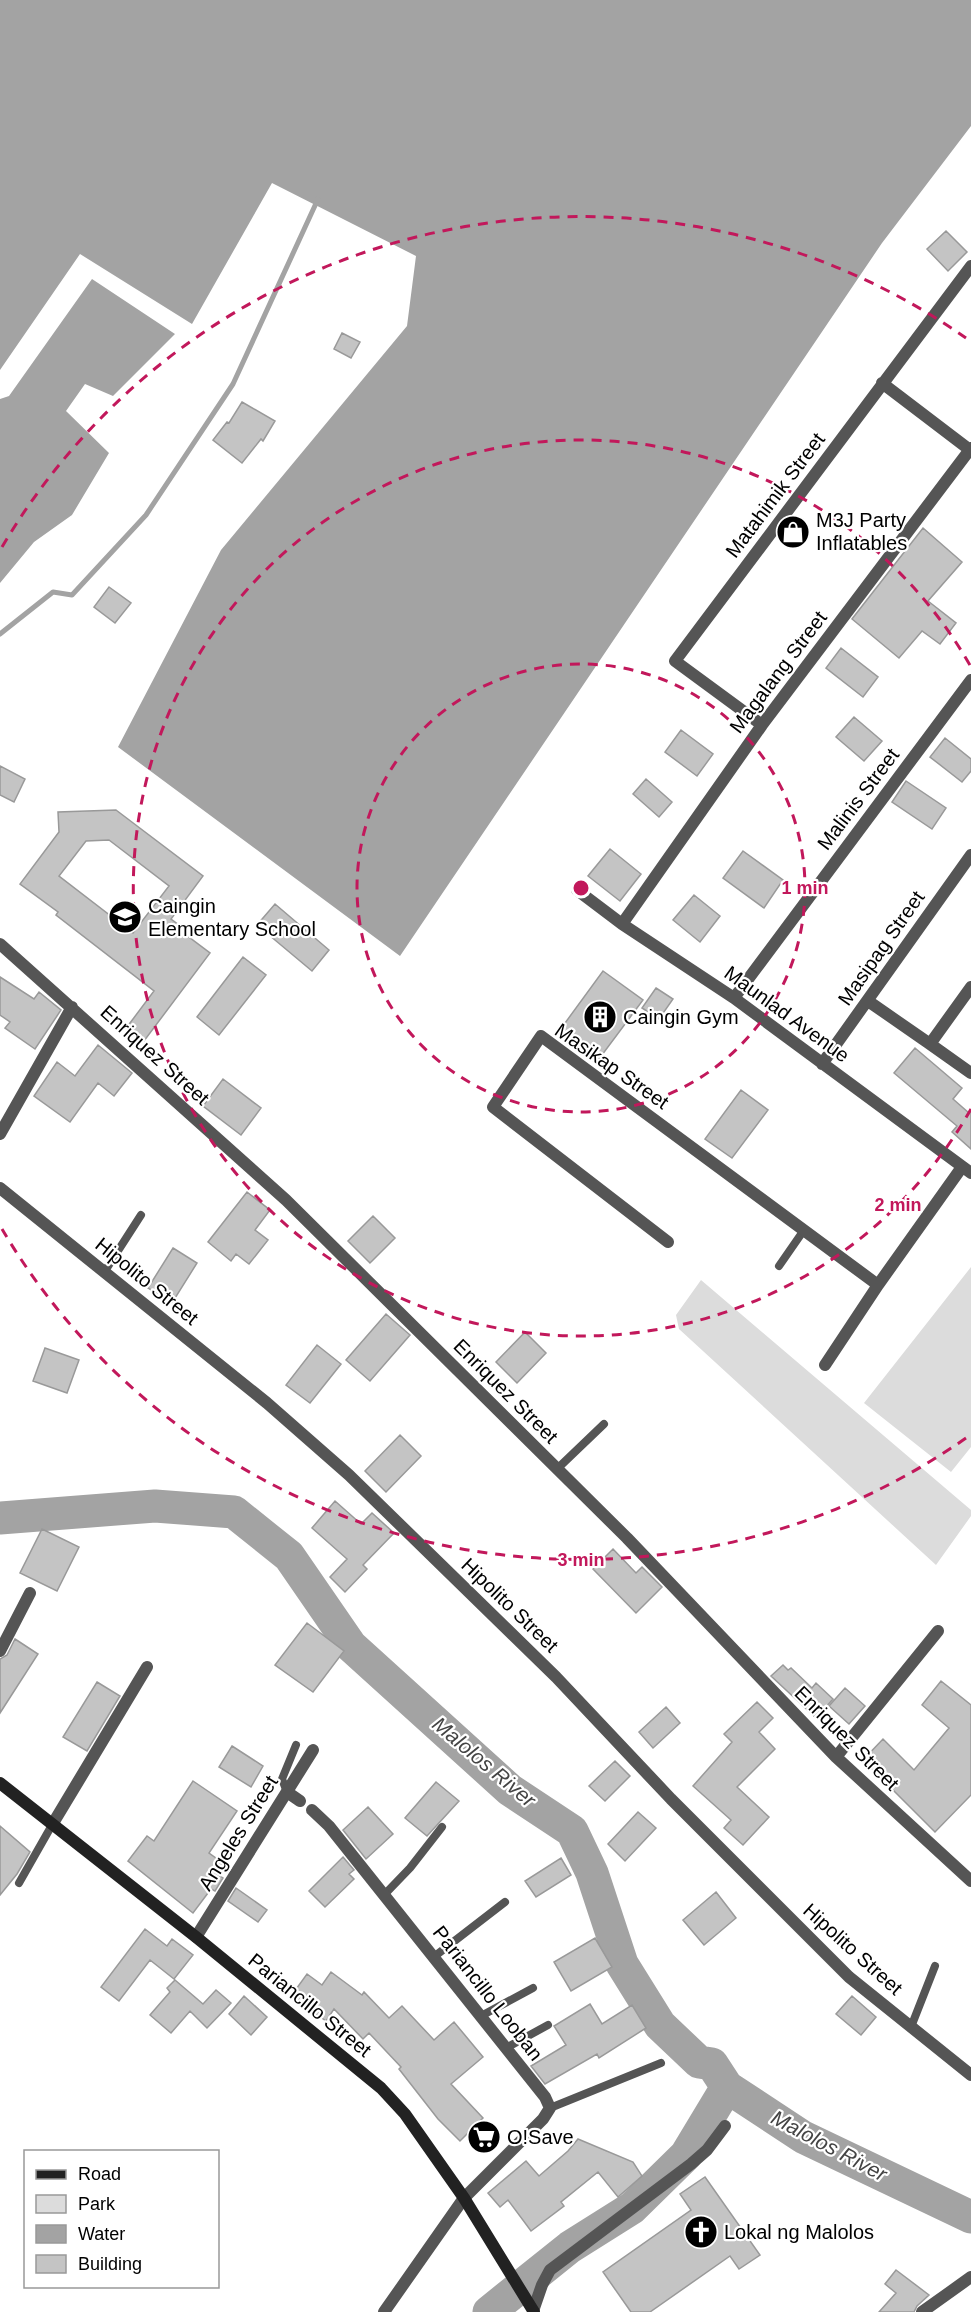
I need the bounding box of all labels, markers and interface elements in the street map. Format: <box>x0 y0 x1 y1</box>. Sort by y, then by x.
street label: Matahimik Street <box>721 428 829 562</box>
place label: M3J Party Inflatables <box>816 509 907 554</box>
shop icon: M3J Party Inflatables <box>775 514 811 550</box>
street label: Magalang Street <box>725 606 831 737</box>
street label: Malinis Street <box>813 744 904 854</box>
centre of rings <box>571 878 591 898</box>
text: 1 min <box>781 878 829 898</box>
street label: Masipag Street <box>833 886 929 1009</box>
place label: Caingin Elementary School <box>148 895 316 940</box>
school or university icon: Caingin Elementary School <box>107 899 143 935</box>
street label: Maunlad Avenue <box>720 961 854 1067</box>
building icon: Caingin Gym <box>582 999 618 1035</box>
street label: Enriquez Street <box>96 1001 214 1110</box>
place label: Caingin Gym <box>623 1006 739 1028</box>
street label: Masikap Street <box>551 1019 673 1114</box>
text: 2 min <box>874 1195 922 1215</box>
street label: Hipolito Street <box>91 1233 203 1329</box>
street label: Enriquez Street <box>449 1334 563 1448</box>
text: 3 min <box>557 1550 605 1570</box>
street label: Hipolito Street <box>457 1553 563 1657</box>
street label: Enriquez Street <box>790 1681 904 1795</box>
water label: Malolos River <box>428 1712 541 1812</box>
street label: Angeles Street <box>194 1771 282 1894</box>
street label: Hipolito Street <box>799 1899 907 1999</box>
street label: Pariancillo Looban <box>429 1921 547 2065</box>
street label: Pariancillo Street <box>244 1949 376 2061</box>
water label: Malolos River <box>768 2106 892 2186</box>
supermarket icon: O!Save <box>466 2119 502 2155</box>
place label: O!Save <box>507 2126 574 2148</box>
legend <box>24 2150 219 2288</box>
text: Road <box>78 2164 121 2184</box>
text: Park <box>78 2194 116 2214</box>
church icon: Lokal ng Malolos <box>683 2214 719 2250</box>
place label: Lokal ng Malolos <box>724 2221 874 2243</box>
text: Water <box>78 2224 125 2244</box>
text: Building <box>78 2254 142 2274</box>

